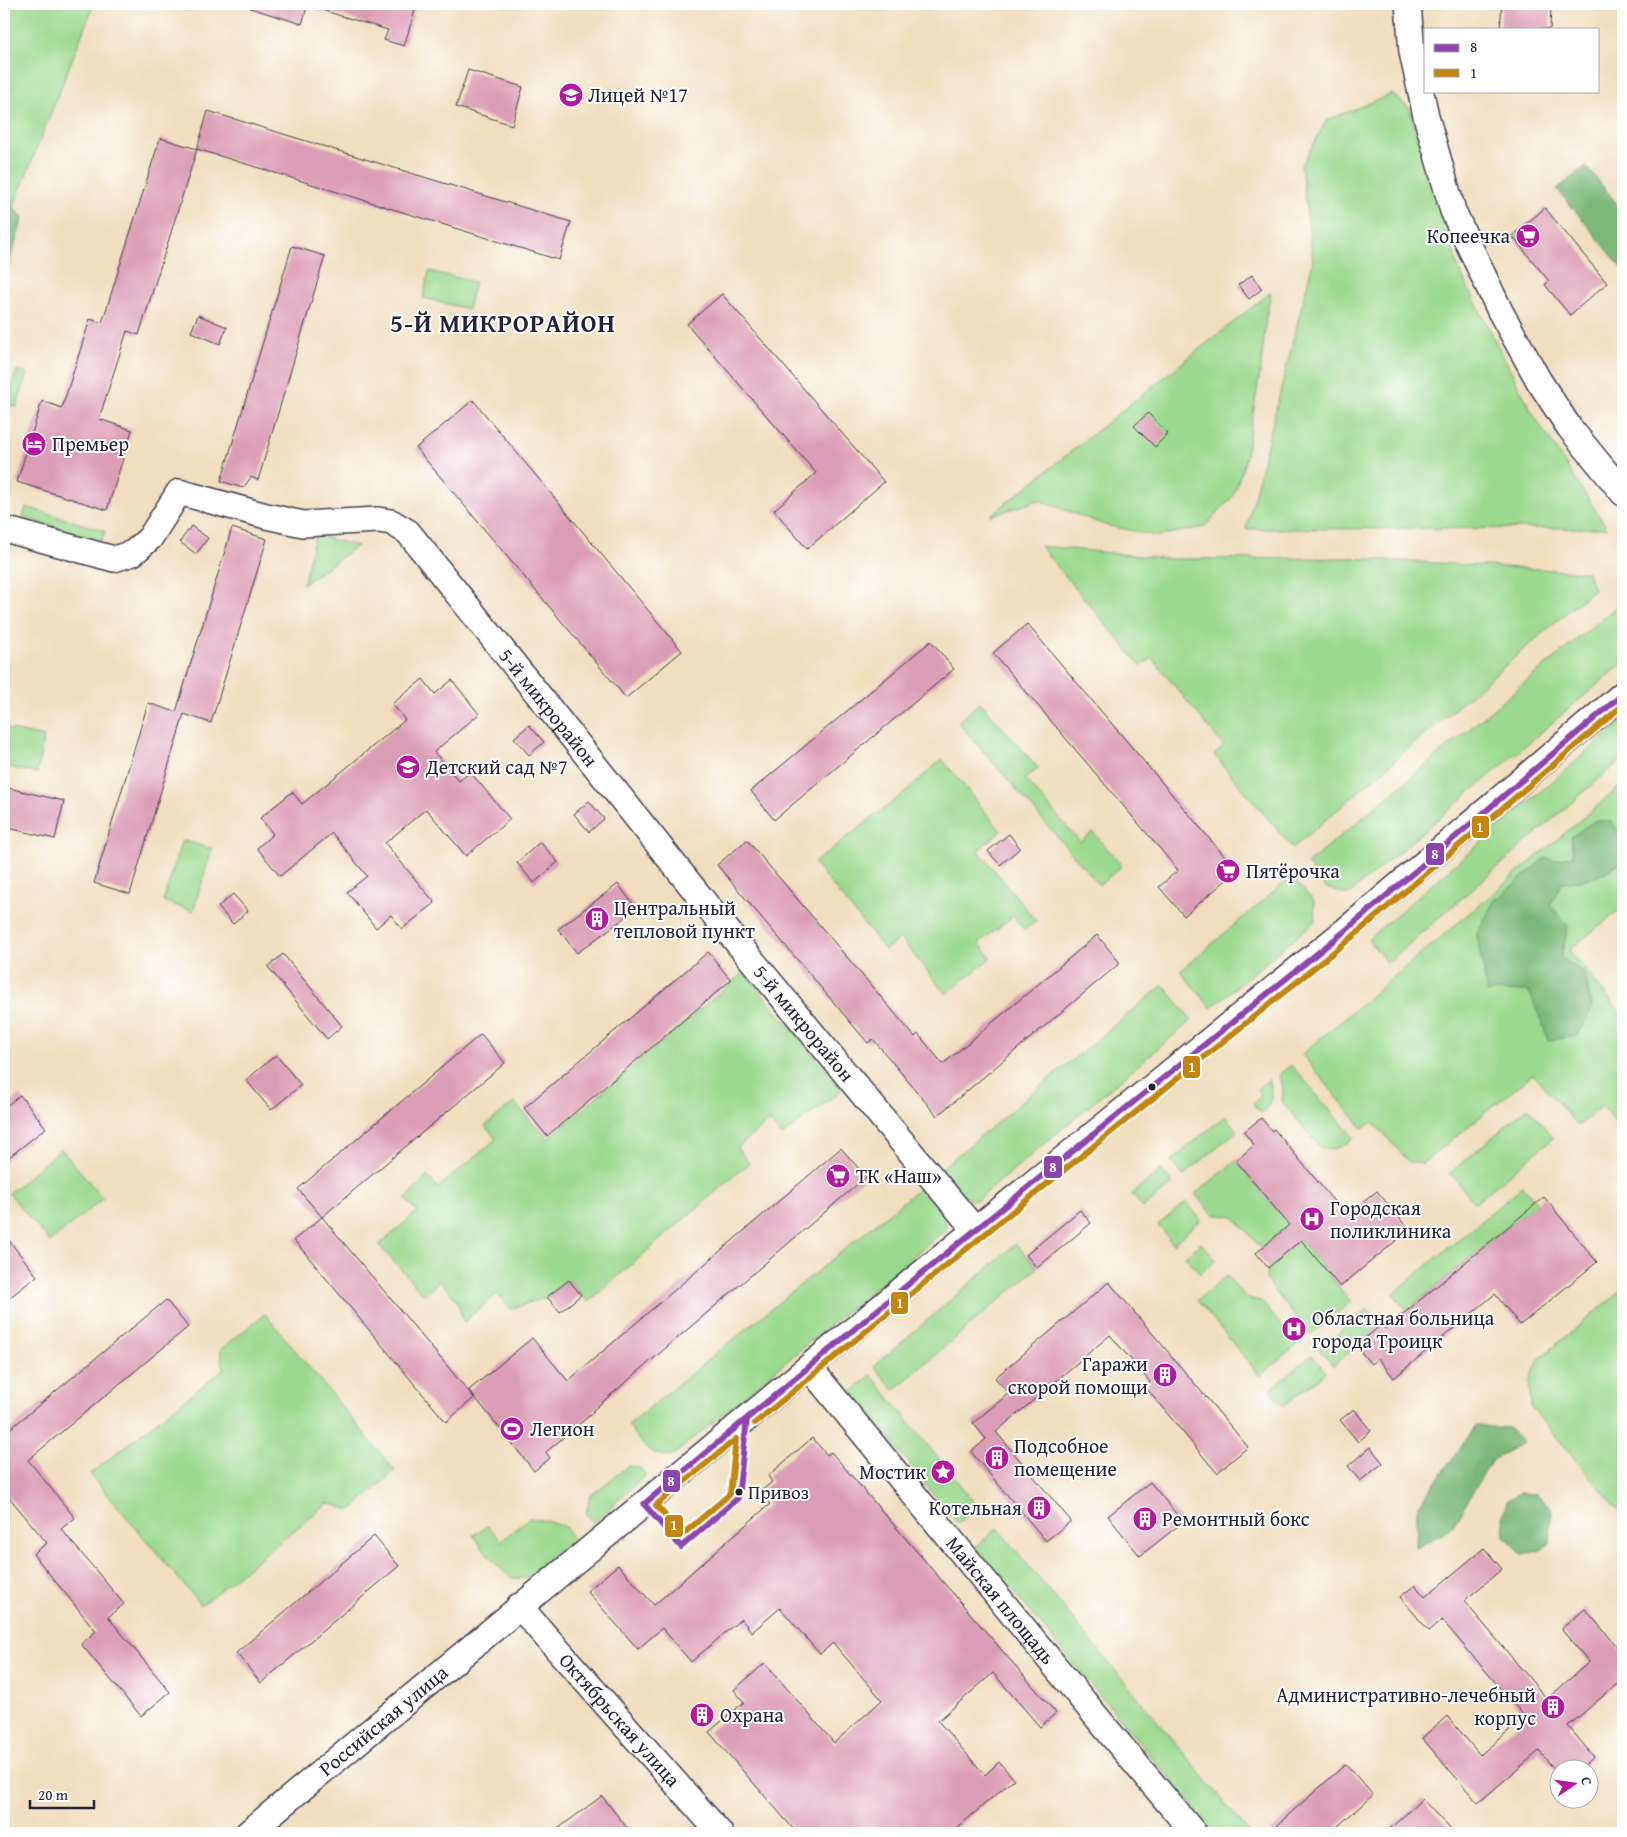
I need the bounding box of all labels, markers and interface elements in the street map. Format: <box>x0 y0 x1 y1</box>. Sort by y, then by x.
legend <box>1424 28 1600 92</box>
text: 8 <box>1470 36 1477 57</box>
text: 1 <box>1470 62 1477 83</box>
place label: Лицей №17 <box>588 80 688 109</box>
school or university icon: Лицей №17 <box>558 82 584 108</box>
place label: Копеечка <box>1427 221 1510 250</box>
supermarket icon: Копеечка <box>1515 223 1541 249</box>
district label: 5-Й МИКРОРАЙОН <box>390 305 616 341</box>
place label: Премьер <box>52 429 129 458</box>
hotel icon: Премьер <box>21 431 47 457</box>
street label: 5-й микрорайон <box>492 642 606 773</box>
place label: Детский сад №7 <box>425 752 568 781</box>
school or university icon: Детский сад №7 <box>395 754 421 780</box>
line badge: 1 <box>1471 815 1490 839</box>
text: 1 <box>1476 817 1484 837</box>
line badge: 8 <box>1425 842 1445 866</box>
text: 8 <box>1431 844 1439 864</box>
place label: Пятёрочка <box>1246 856 1340 885</box>
supermarket icon: Пятёрочка <box>1215 858 1241 884</box>
place label: Центральный тепловой пункт <box>614 893 755 945</box>
building icon: Центральный тепловой пункт <box>584 906 610 932</box>
street label: 5-й микрорайон <box>747 958 862 1088</box>
line badge: 1 <box>1182 1055 1201 1079</box>
text: 1 <box>1188 1057 1196 1077</box>
unlabelled marker <box>1147 1082 1157 1092</box>
line badge: 8 <box>1043 1155 1063 1179</box>
text: 8 <box>1049 1157 1057 1177</box>
place label: ТК «Наш» <box>856 1161 942 1190</box>
supermarket icon: ТК «Наш» <box>825 1163 851 1189</box>
place label: Городская поликлиника <box>1330 1193 1452 1245</box>
hospital icon: Городская поликлиника <box>1299 1206 1325 1232</box>
line badge: 1 <box>890 1291 909 1315</box>
text: 1 <box>896 1293 904 1313</box>
place label: Областная больница города Троицк <box>1312 1303 1495 1355</box>
hospital icon: Областная больница города Троицк <box>1281 1316 1307 1342</box>
place label: Гаражи скорой помощи <box>1008 1349 1148 1401</box>
building icon: Гаражи скорой помощи <box>1152 1362 1178 1388</box>
place label: Легион <box>530 1414 595 1443</box>
sports icon: Легион <box>499 1416 525 1442</box>
place label: Подсобное помещение <box>1014 1431 1117 1483</box>
building icon: Подсобное помещение <box>984 1445 1010 1471</box>
place label: Мостик <box>859 1457 927 1486</box>
place icon: Мостик <box>930 1459 956 1485</box>
line badge: 8 <box>662 1469 681 1493</box>
text: 8 <box>667 1471 675 1491</box>
place label: Привоз <box>748 1478 809 1506</box>
marker: Привоз <box>734 1487 744 1497</box>
place label: Котельная <box>929 1493 1022 1522</box>
building icon: Котельная <box>1026 1495 1052 1521</box>
place label: Ремонтный бокс <box>1162 1504 1310 1533</box>
building icon: Ремонтный бокс <box>1132 1506 1158 1532</box>
line badge: 1 <box>664 1514 684 1538</box>
text: 1 <box>670 1515 678 1535</box>
street label: Майская площадь <box>940 1530 1063 1670</box>
street label: Октябрьская улица <box>553 1646 688 1793</box>
street label: Российская улица <box>312 1658 454 1782</box>
place label: Административно-лечебный корпус <box>1276 1680 1536 1732</box>
building icon: Административно-лечебный корпус <box>1540 1694 1566 1720</box>
place label: Охрана <box>720 1700 784 1729</box>
building icon: Охрана <box>689 1702 715 1728</box>
north arrow <box>1550 1760 1600 1810</box>
text: С <box>1576 1775 1597 1787</box>
scale bar <box>30 1777 94 1809</box>
text: 20 m <box>38 1784 69 1805</box>

